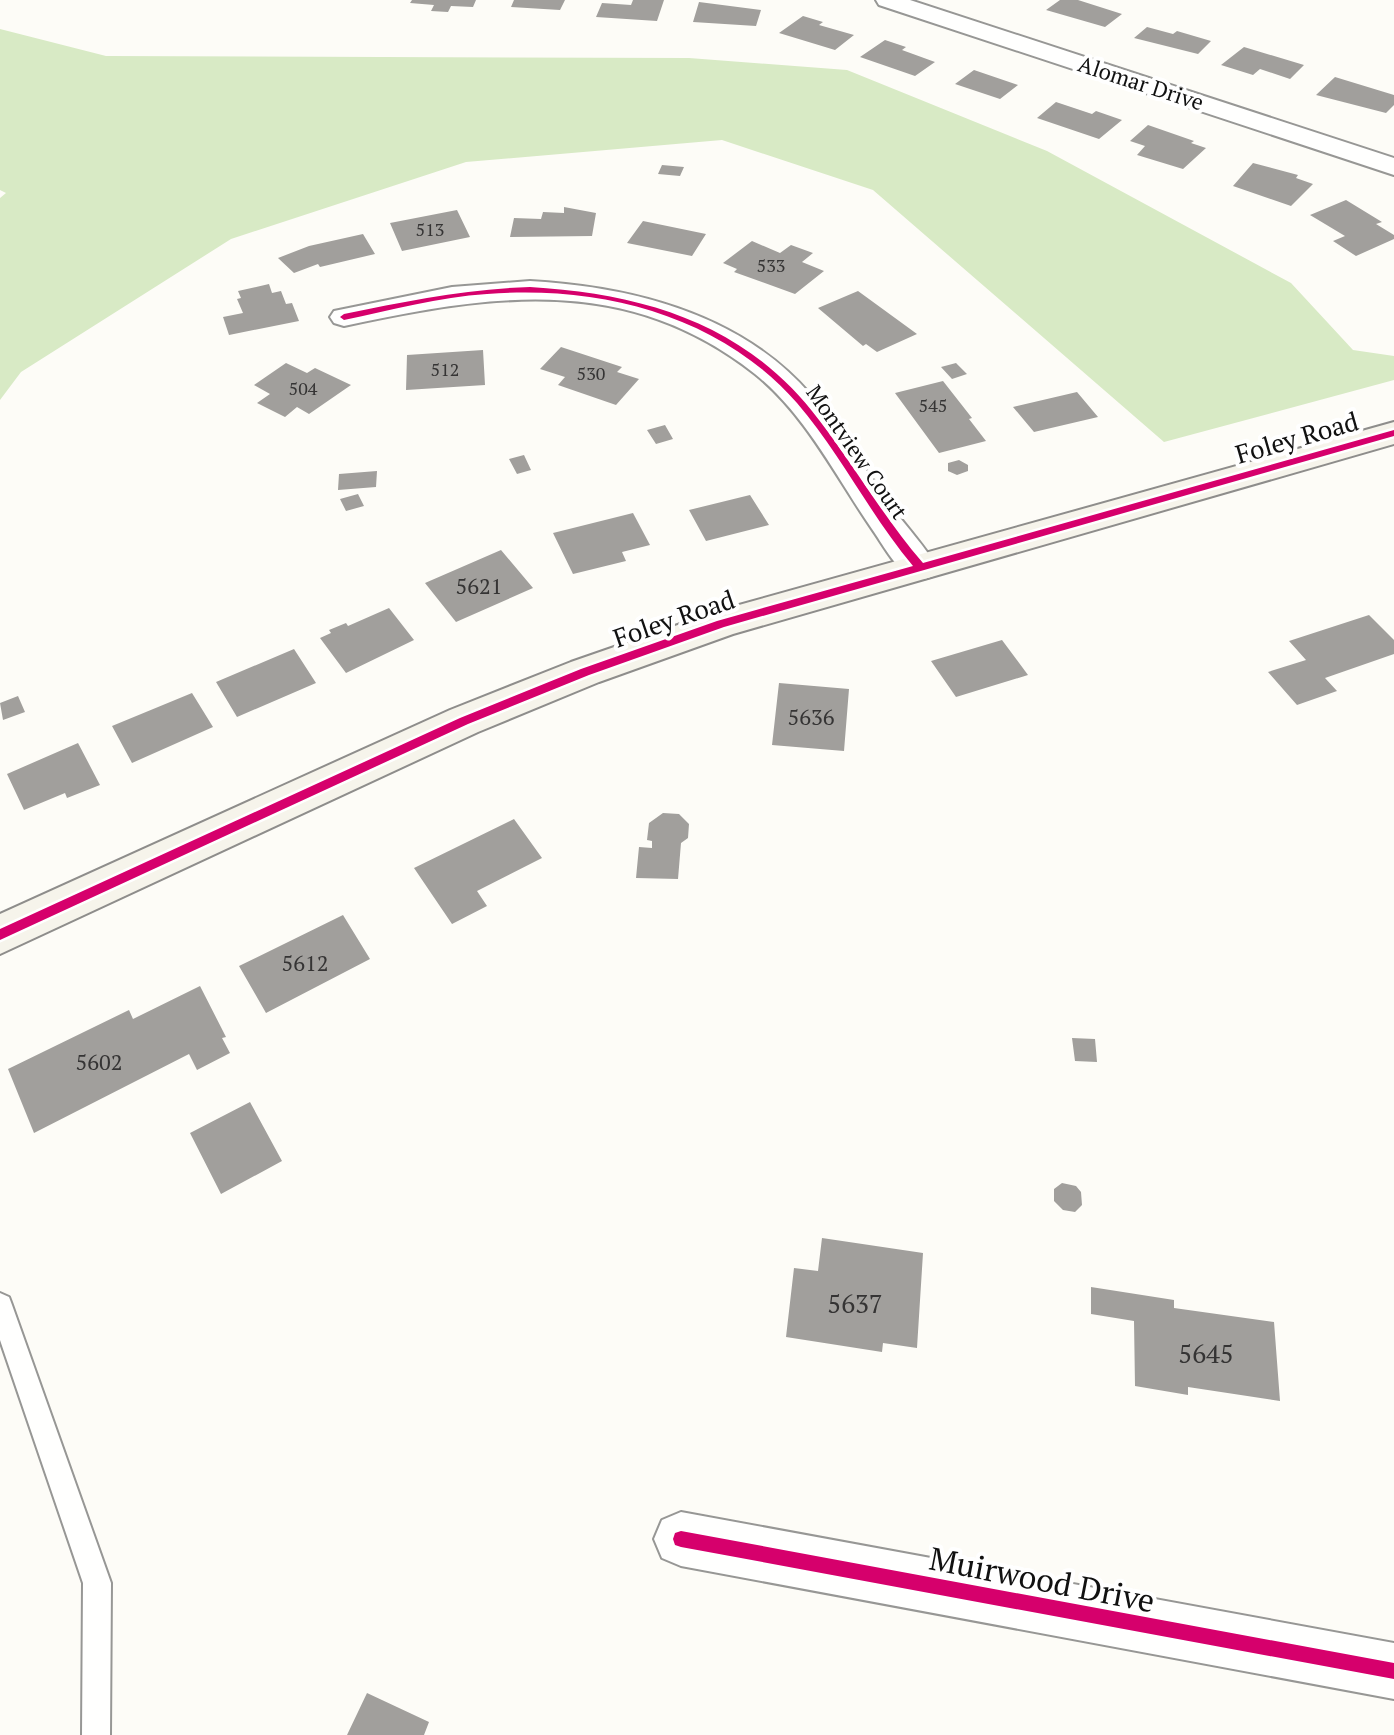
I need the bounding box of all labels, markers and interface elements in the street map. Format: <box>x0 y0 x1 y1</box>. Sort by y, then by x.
street label: Alomar Drive <box>1075 49 1208 116</box>
house number: 513 <box>416 217 444 241</box>
house number: 533 <box>757 253 785 277</box>
house number: 512 <box>431 357 459 381</box>
house number: 530 <box>577 361 605 385</box>
house number: 504 <box>289 376 318 400</box>
street label: Montview Court <box>800 379 915 525</box>
house number: 545 <box>919 393 947 417</box>
street label: Foley Road <box>1231 403 1362 471</box>
house number: 5621 <box>456 571 502 600</box>
street label: Foley Road <box>608 581 739 655</box>
house number: 5636 <box>788 702 835 731</box>
house number: 5612 <box>282 948 328 977</box>
house number: 5602 <box>76 1047 122 1076</box>
house number: 5637 <box>827 1286 883 1320</box>
house number: 5645 <box>1178 1336 1234 1370</box>
street label: Muirwood Drive <box>926 1537 1158 1621</box>

